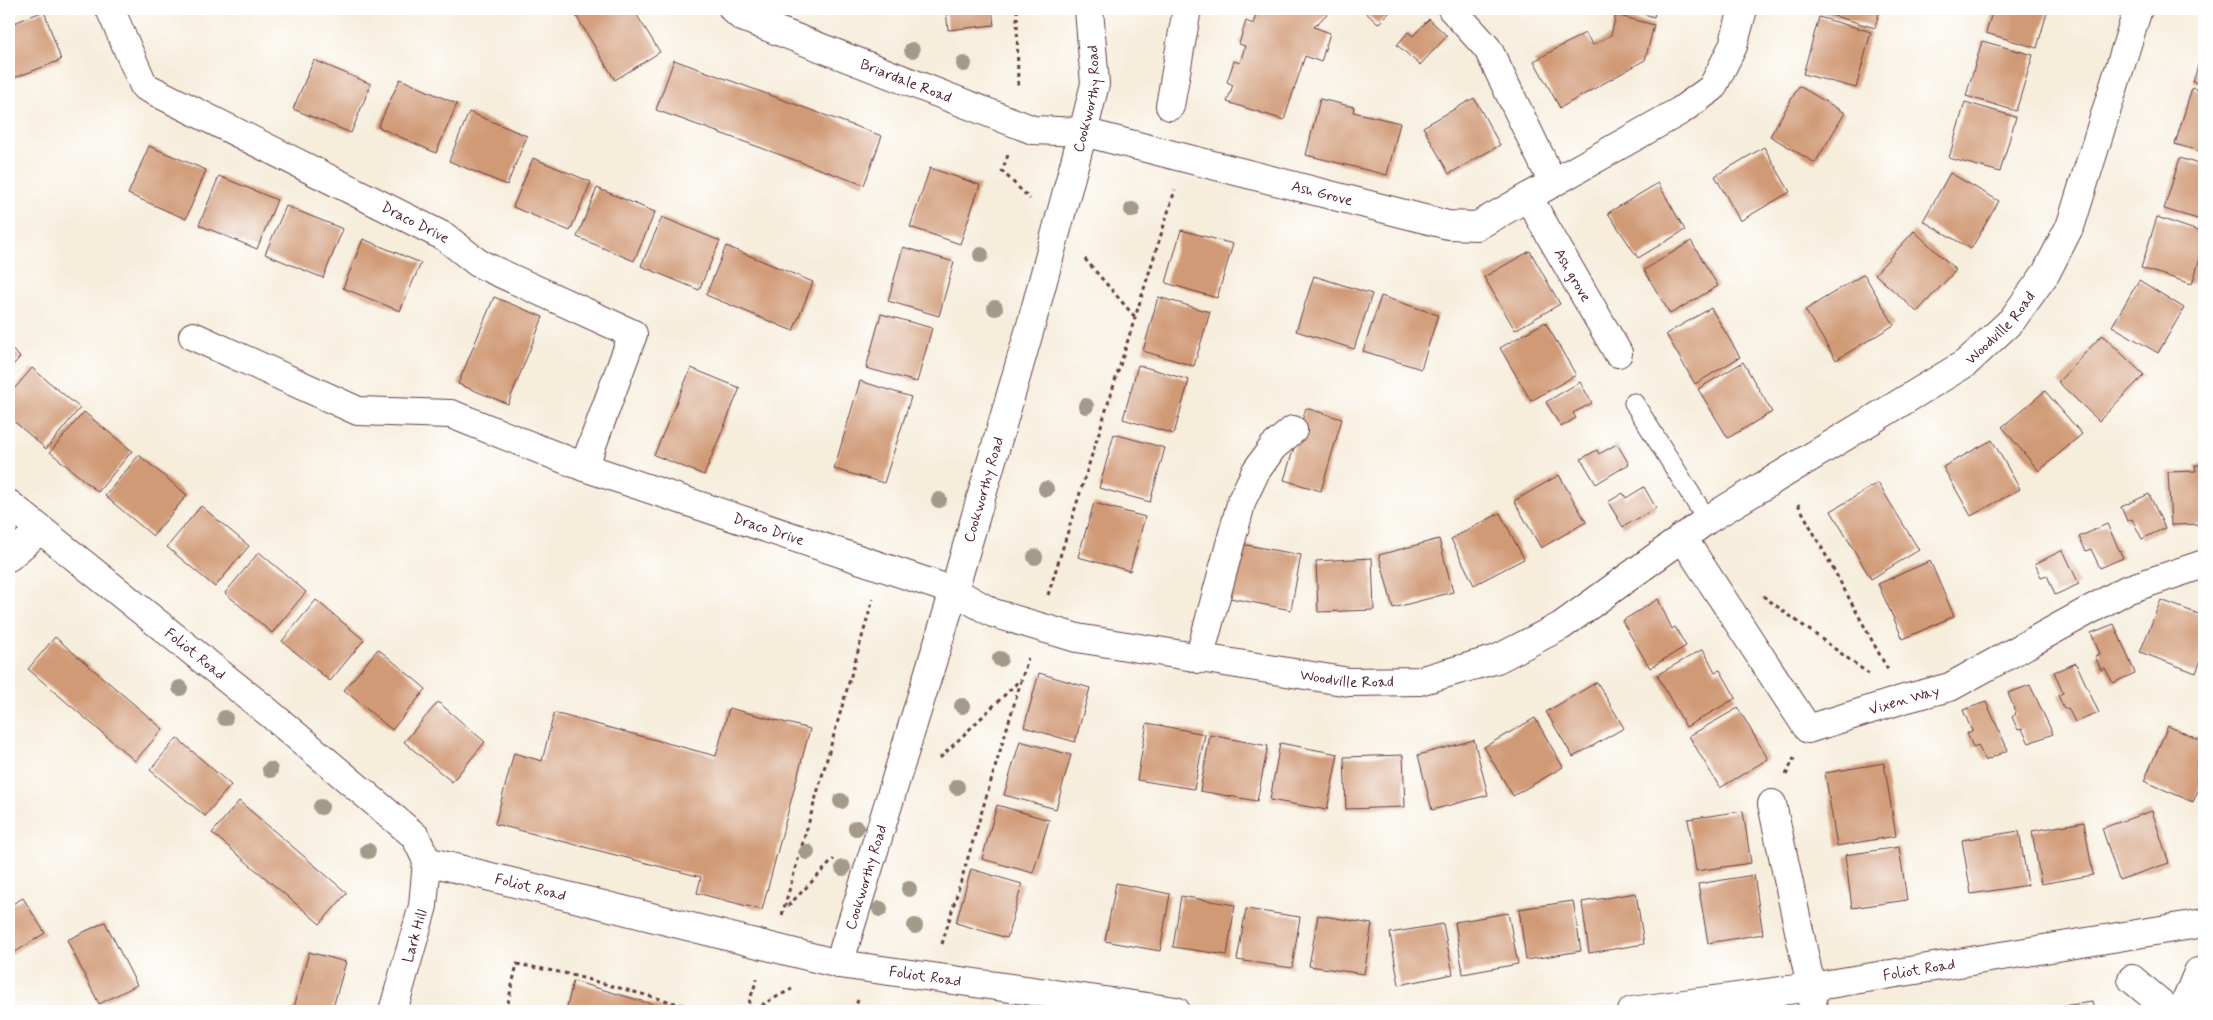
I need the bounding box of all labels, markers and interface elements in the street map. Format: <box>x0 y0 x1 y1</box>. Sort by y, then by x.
street label: Cookworthy Road <box>1069 44 1106 155</box>
street label: Briardale Road <box>857 55 954 108</box>
street label: Ash Grove <box>1289 177 1355 211</box>
street label: Draco Drive <box>378 198 454 248</box>
street label: Ash grove <box>1549 245 1596 306</box>
street label: Woodville Road <box>1961 288 2041 370</box>
street label: Cookworthy Road <box>960 435 1009 545</box>
street label: Draco Drive <box>730 509 807 551</box>
street label: Foliot Road <box>160 624 229 685</box>
street label: Woodville Road <box>1298 665 1394 693</box>
street label: Vixen Way <box>1867 681 1942 720</box>
street label: Cookworthy Road <box>841 822 892 932</box>
street label: Foliot Road <box>493 869 568 906</box>
street label: Lark Hill <box>398 907 433 965</box>
street label: Foliot Road <box>1882 955 1957 986</box>
street label: Foliot Road <box>888 962 963 992</box>

